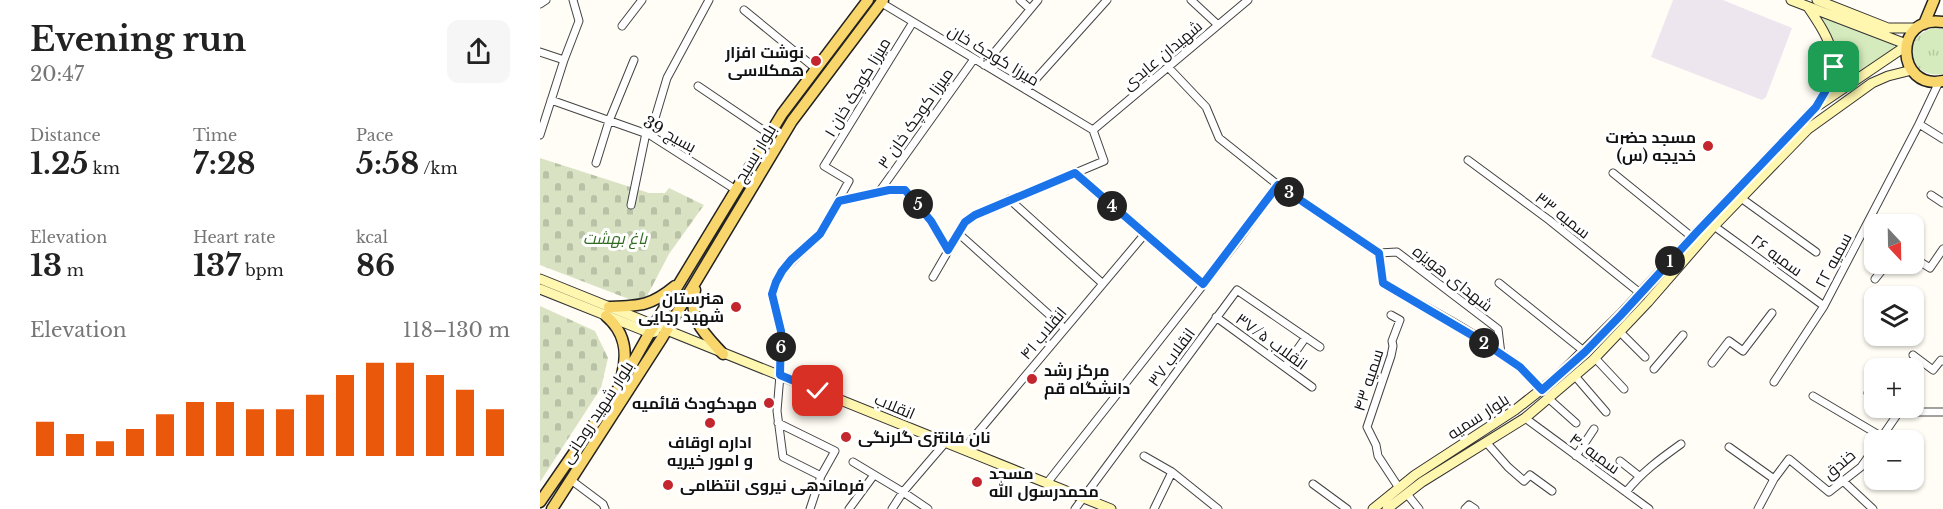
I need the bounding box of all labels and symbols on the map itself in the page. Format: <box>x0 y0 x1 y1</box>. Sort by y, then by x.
street label: شهیدان عابدی <box>1118 16 1207 95</box>
street label: میرزا کوچک خان <box>944 20 1043 92</box>
street label: میرزا کوچک خان ۱ <box>819 34 896 141</box>
pin <box>1808 41 1859 92</box>
place label: نوشت افزار همکلاسی <box>724 42 804 80</box>
marker: نوشت افزار همکلاسی <box>809 54 823 68</box>
street label: میرزا کوچک خان ۳ <box>873 64 959 173</box>
street label: بسیج 39 <box>639 111 700 158</box>
street label: بلوار بسیج <box>730 120 782 187</box>
place label: مسجد حضرت خدیجه (س) <box>1605 127 1696 165</box>
marker: مسجد حضرت خدیجه (س) <box>1701 139 1715 153</box>
pin: 3 <box>1274 177 1304 207</box>
street label: سمیه ۳۳ <box>1532 187 1594 243</box>
pin: 5 <box>903 189 933 219</box>
pin: 4 <box>1097 191 1127 221</box>
north arrow <box>1864 214 1924 274</box>
park label: باغ بهشت <box>583 228 648 250</box>
street label: سمیه ۲۲ <box>1810 229 1856 291</box>
street label: سمیه ۲۶ <box>1747 230 1807 280</box>
street label: شهدای هویزه <box>1408 241 1497 316</box>
pin: 1 <box>1655 246 1685 276</box>
place label: هنرستان شهید رجایی <box>638 288 724 326</box>
marker: هنرستان شهید رجایی <box>729 300 743 314</box>
street label: انقلاب ۴۱ <box>1015 303 1071 363</box>
street label: انقلاب ۳۷/۵ <box>1232 308 1312 374</box>
street label: انقلاب ۳۷ <box>1143 324 1199 390</box>
pin: 2 <box>1469 328 1499 358</box>
pin: 6 <box>766 332 796 362</box>
street label: سمیه ۴۳ <box>1349 346 1387 414</box>
street label: بلوار شهید روحانی <box>556 357 638 468</box>
place label: مرکز رشد دانشگاه قم <box>1044 360 1130 400</box>
pin <box>792 365 843 416</box>
marker: مرکز رشد دانشگاه قم <box>1025 372 1039 386</box>
street label: انقلاب <box>872 389 918 423</box>
street label: بلوار سمیه <box>1443 389 1513 443</box>
place label: مهدکودک قائمیه <box>632 393 757 413</box>
marker: مهدکودک قائمیه <box>762 396 776 410</box>
marker: اداره اوقاف و امور خیریه <box>703 416 717 430</box>
place label: نان فانتزی گلرنگی <box>858 427 991 447</box>
street label: سمیه ۴۰ <box>1566 428 1624 478</box>
marker: نان فانتزی گلرنگی <box>839 430 853 444</box>
place label: اداره اوقاف و امور خیریه <box>667 432 753 470</box>
street label: خندق <box>1819 445 1860 484</box>
place label: مسجد محمدرسول الله <box>989 463 1099 501</box>
place label: فرماندهی نیروی انتظامی <box>680 475 864 495</box>
marker: مسجد محمدرسول الله <box>970 475 984 489</box>
marker: فرماندهی نیروی انتظامی <box>661 478 675 492</box>

